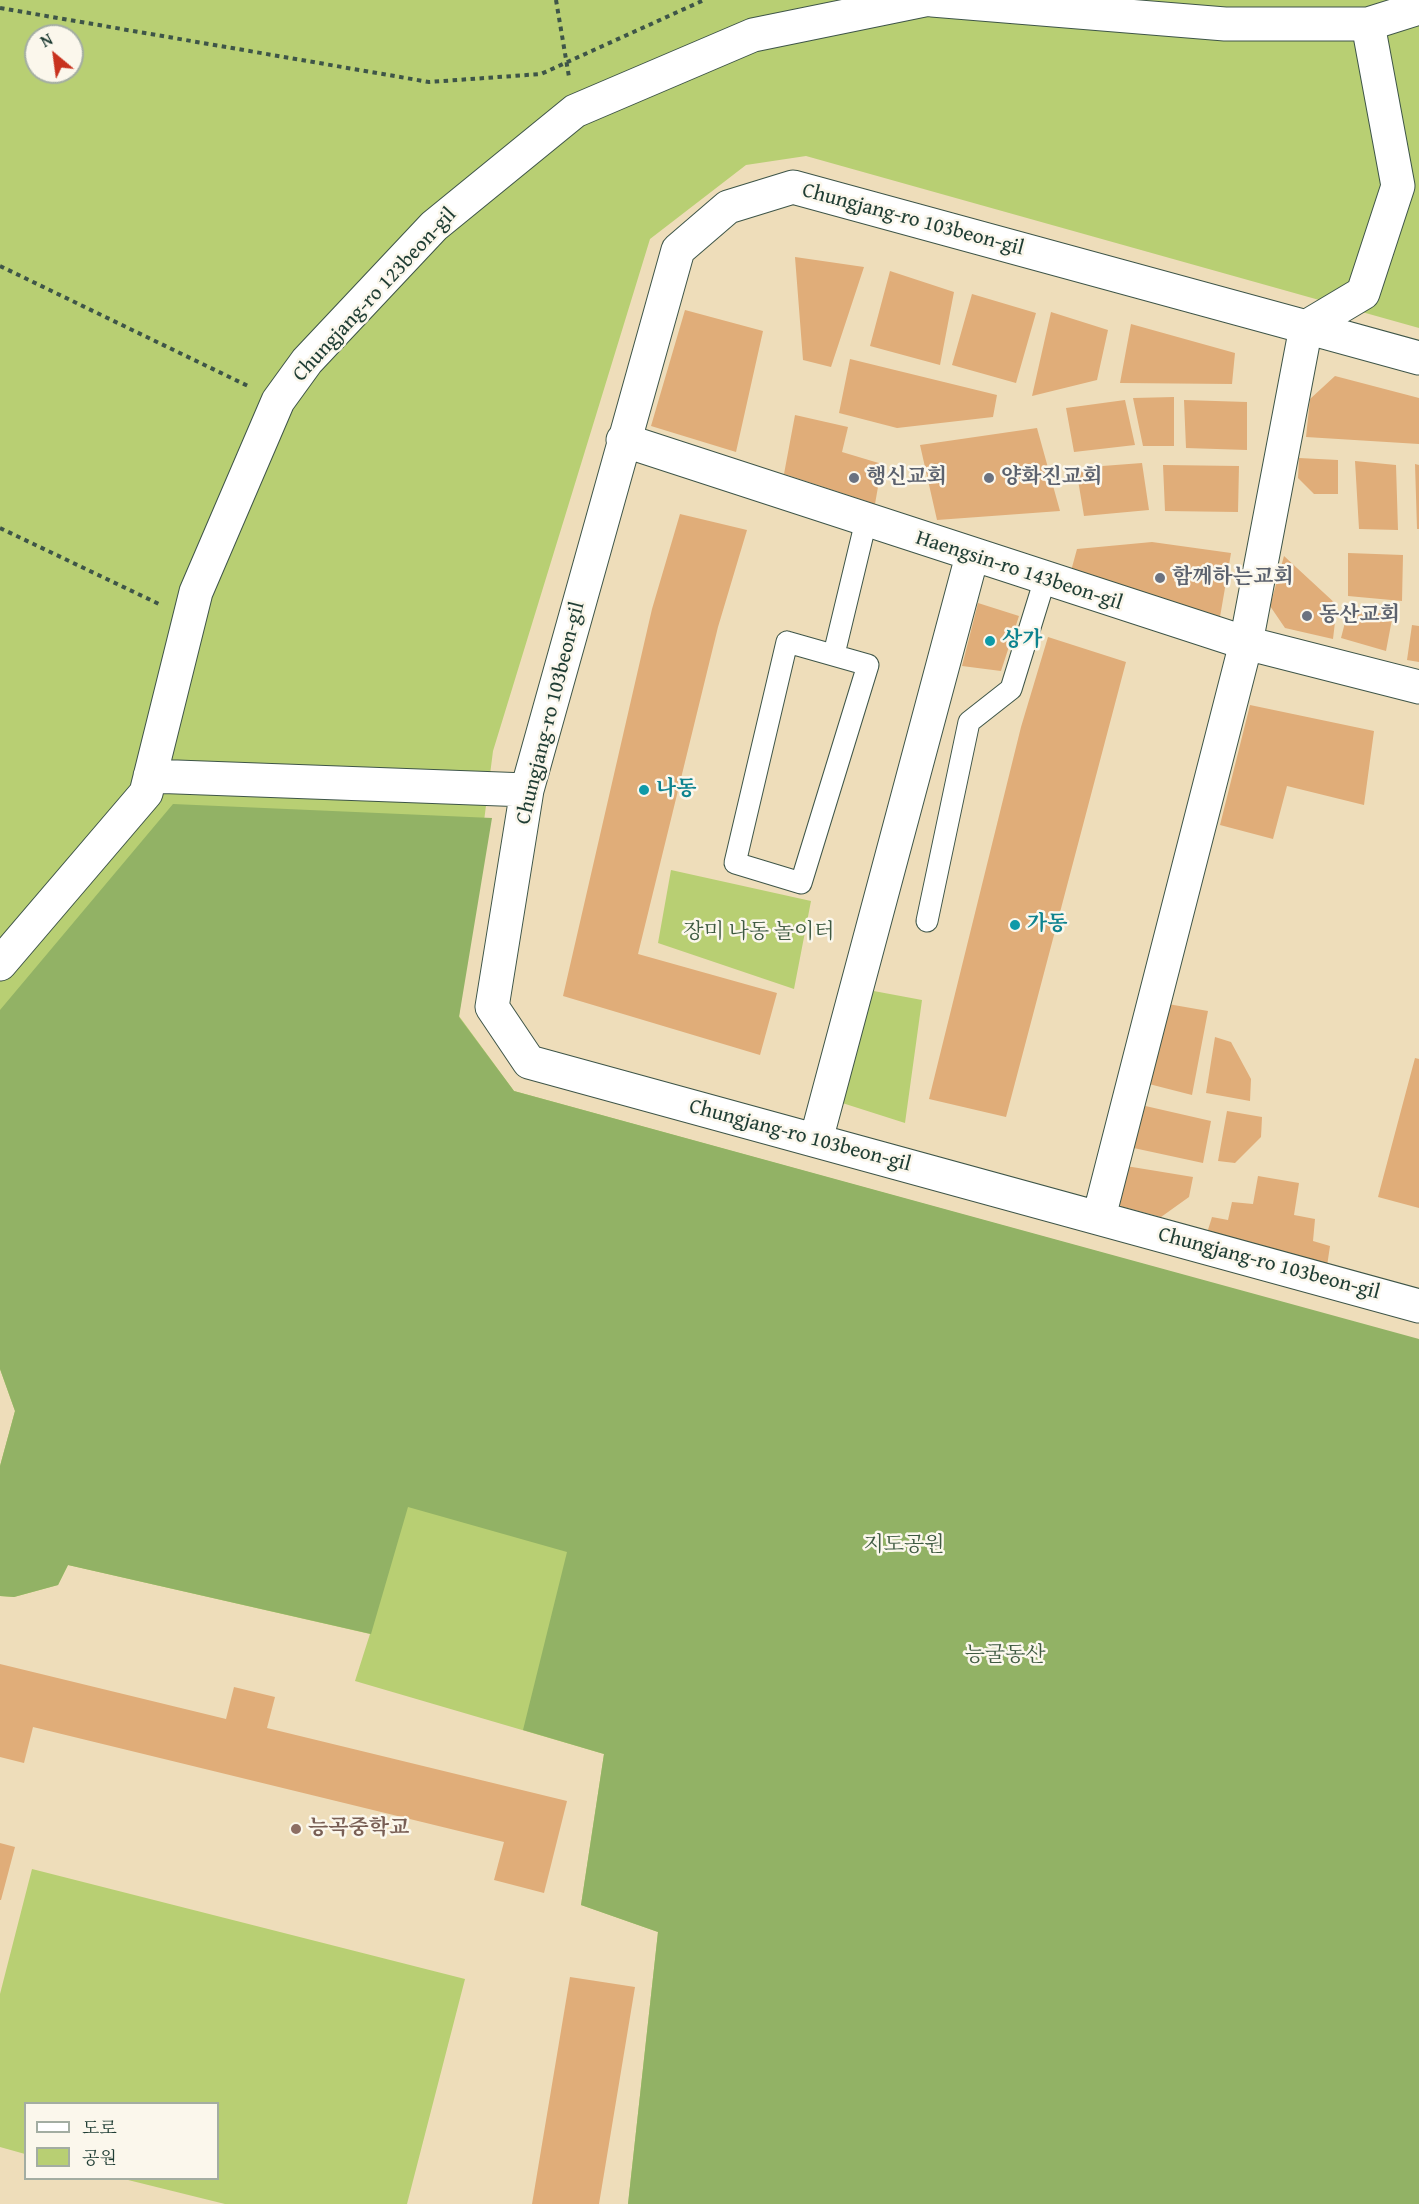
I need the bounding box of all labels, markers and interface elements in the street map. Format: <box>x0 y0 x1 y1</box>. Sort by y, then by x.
north arrow <box>24 24 84 84</box>
text: N <box>36 27 57 53</box>
street label: Chungjang-ro 103beon-gil <box>799 178 1027 262</box>
street label: Chungjang-ro 123beon-gil <box>288 203 462 387</box>
place label: 행신교회 <box>866 465 947 491</box>
place label: 양화진교회 <box>1001 465 1102 491</box>
marker: 행신교회 <box>847 471 861 485</box>
marker: 양화진교회 <box>982 471 996 485</box>
street label: Haengsin-ro 143beon-gil <box>912 526 1126 616</box>
place label: 함께하는교회 <box>1172 565 1294 591</box>
marker: 함께하는교회 <box>1153 571 1167 585</box>
street label: Chungjang-ro 103beon-gil <box>511 599 591 827</box>
place label: 동산교회 <box>1319 603 1400 629</box>
marker: 동산교회 <box>1300 609 1314 623</box>
place label: 상가 <box>1002 628 1043 654</box>
marker: 상가 <box>983 634 997 648</box>
place label: 나동 <box>656 777 697 803</box>
marker: 나동 <box>637 783 651 797</box>
place label: 가동 <box>1027 912 1068 938</box>
marker: 가동 <box>1008 918 1022 932</box>
park label: 장미 나동 놀이터 <box>683 920 835 946</box>
street label: Chungjang-ro 103beon-gil <box>686 1094 914 1178</box>
street label: Chungjang-ro 103beon-gil <box>1155 1222 1383 1306</box>
park label: 지도공원 <box>863 1533 945 1559</box>
park label: 능굴동산 <box>964 1643 1046 1669</box>
place label: 능곡중학교 <box>308 1816 409 1842</box>
marker: 능곡중학교 <box>289 1822 303 1836</box>
legend <box>24 2102 219 2180</box>
text: 도로 <box>82 2114 117 2141</box>
text: 공원 <box>82 2144 117 2171</box>

